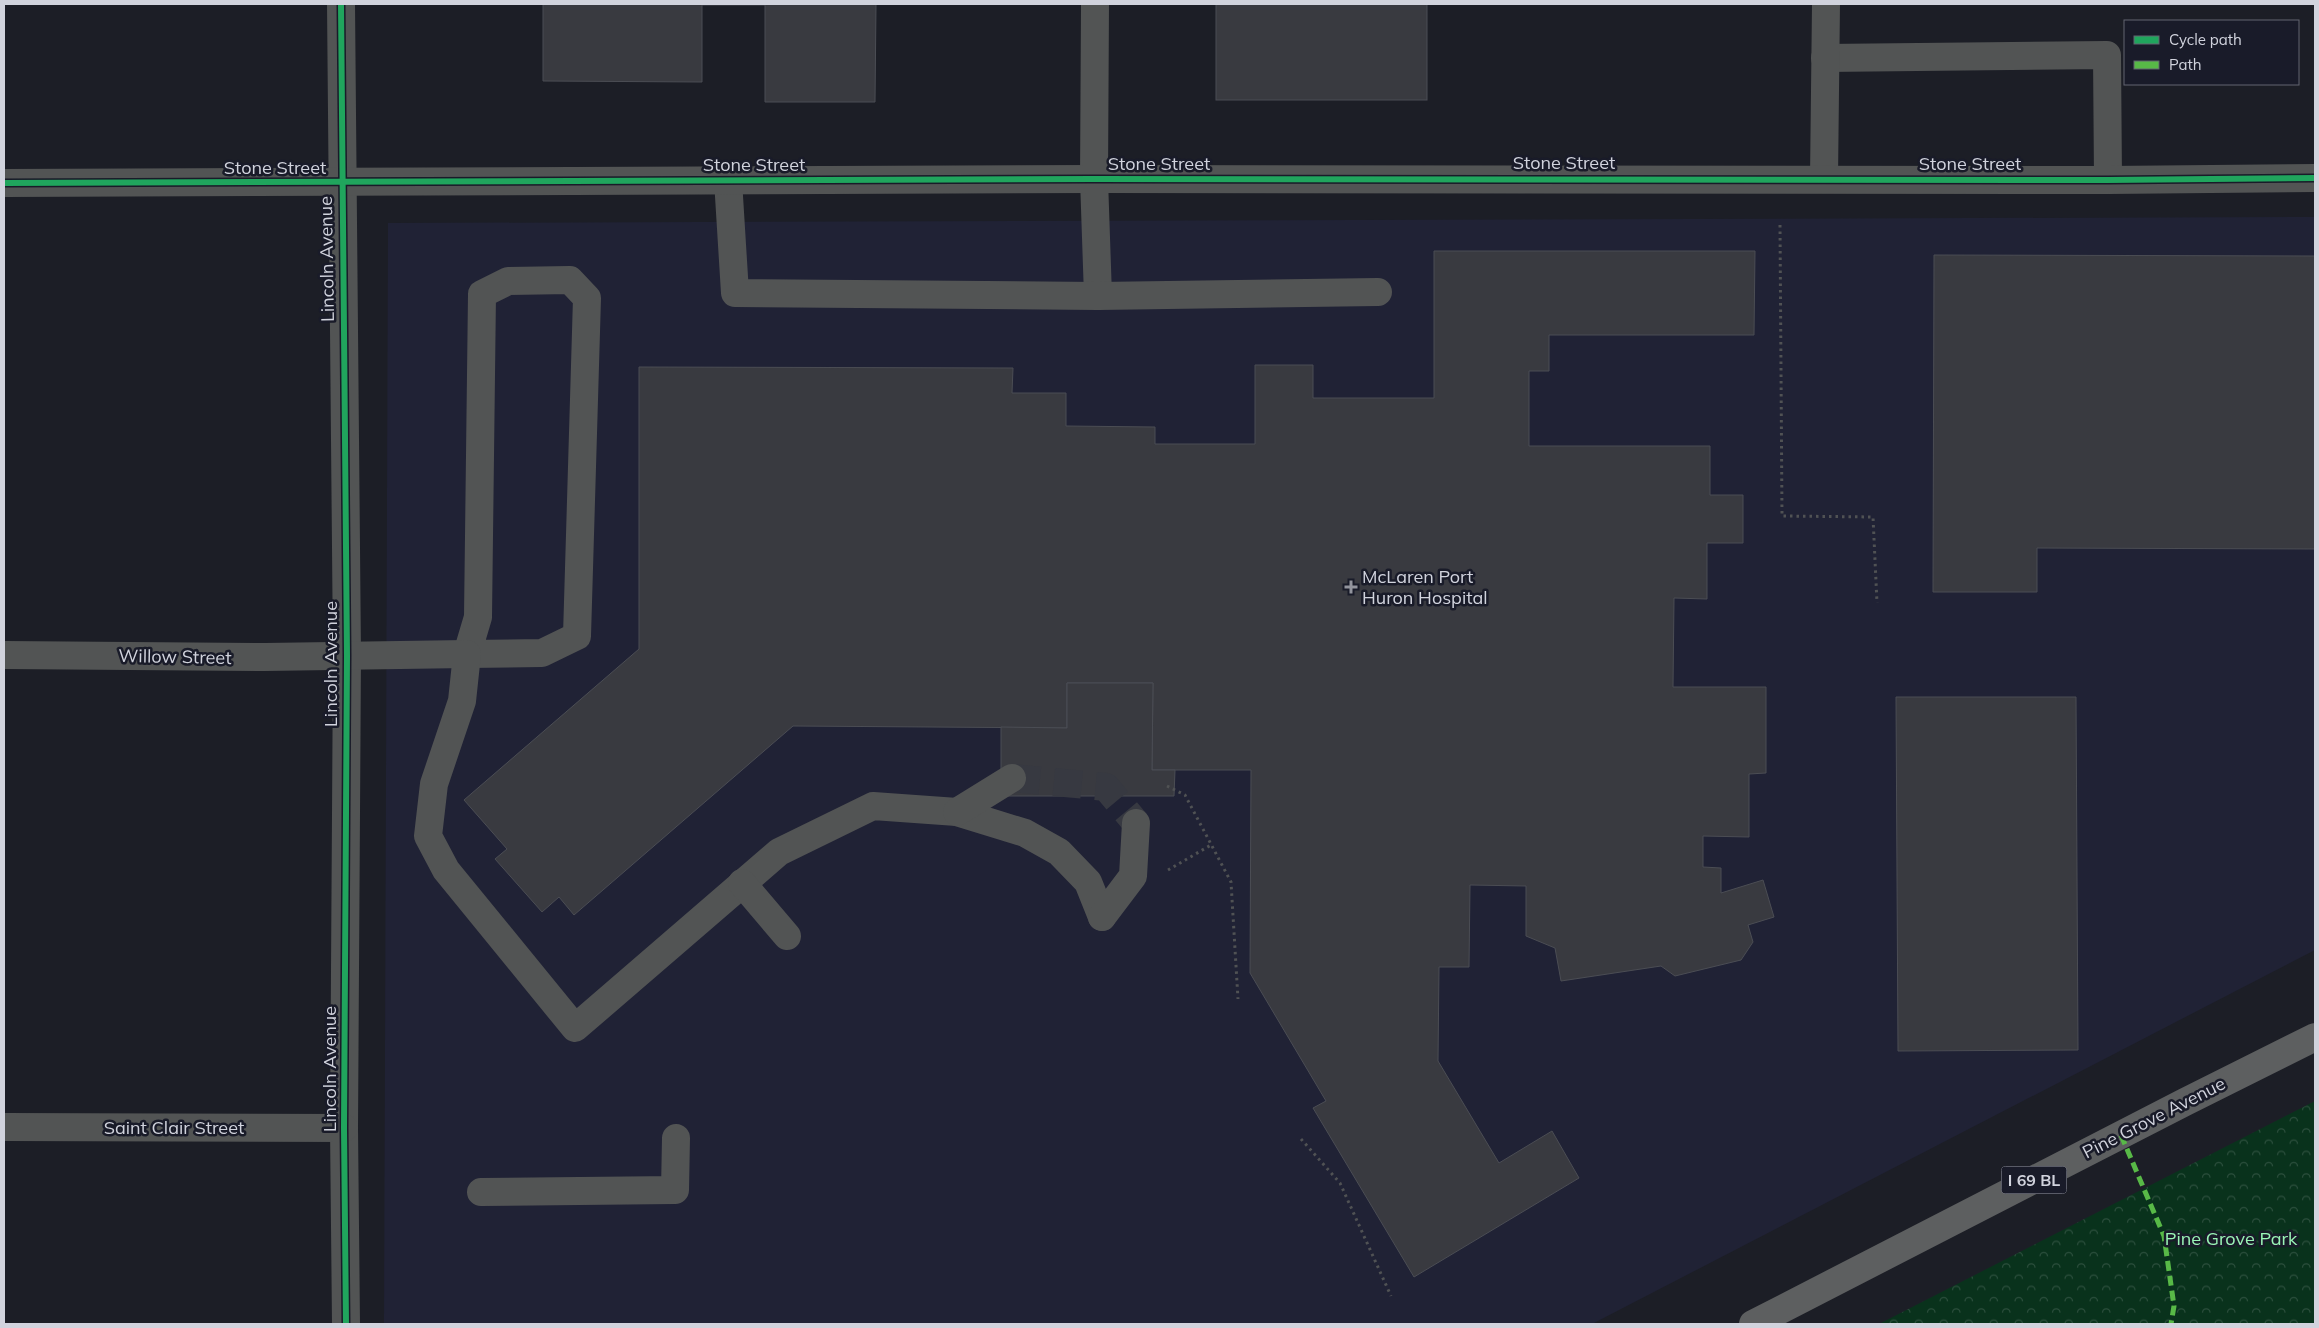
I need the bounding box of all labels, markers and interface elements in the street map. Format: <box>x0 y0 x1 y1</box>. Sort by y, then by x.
legend <box>2124 20 2299 85</box>
text: Cycle path <box>2169 30 2242 49</box>
text: Path <box>2169 55 2201 74</box>
street label: Stone Street <box>1513 151 1615 174</box>
street label: Stone Street <box>1108 152 1210 175</box>
street label: Stone Street <box>1919 152 2021 175</box>
street label: Stone Street <box>703 153 805 176</box>
street label: Stone Street <box>224 156 326 179</box>
street label: Lincoln Avenue <box>314 196 339 322</box>
place label: McLaren Port Huron Hospital <box>1362 565 1488 609</box>
marker: McLaren Port Huron Hospital <box>1344 580 1358 594</box>
street label: Lincoln Avenue <box>319 601 342 727</box>
street label: Willow Street <box>118 644 232 669</box>
street label: Lincoln Avenue <box>318 1006 341 1132</box>
street label: Pine Grove Avenue <box>2078 1072 2229 1164</box>
street label: Saint Clair Street <box>104 1116 244 1139</box>
road number: I 69 BL <box>2002 1166 2066 1194</box>
park label: Pine Grove Park <box>2165 1227 2298 1250</box>

